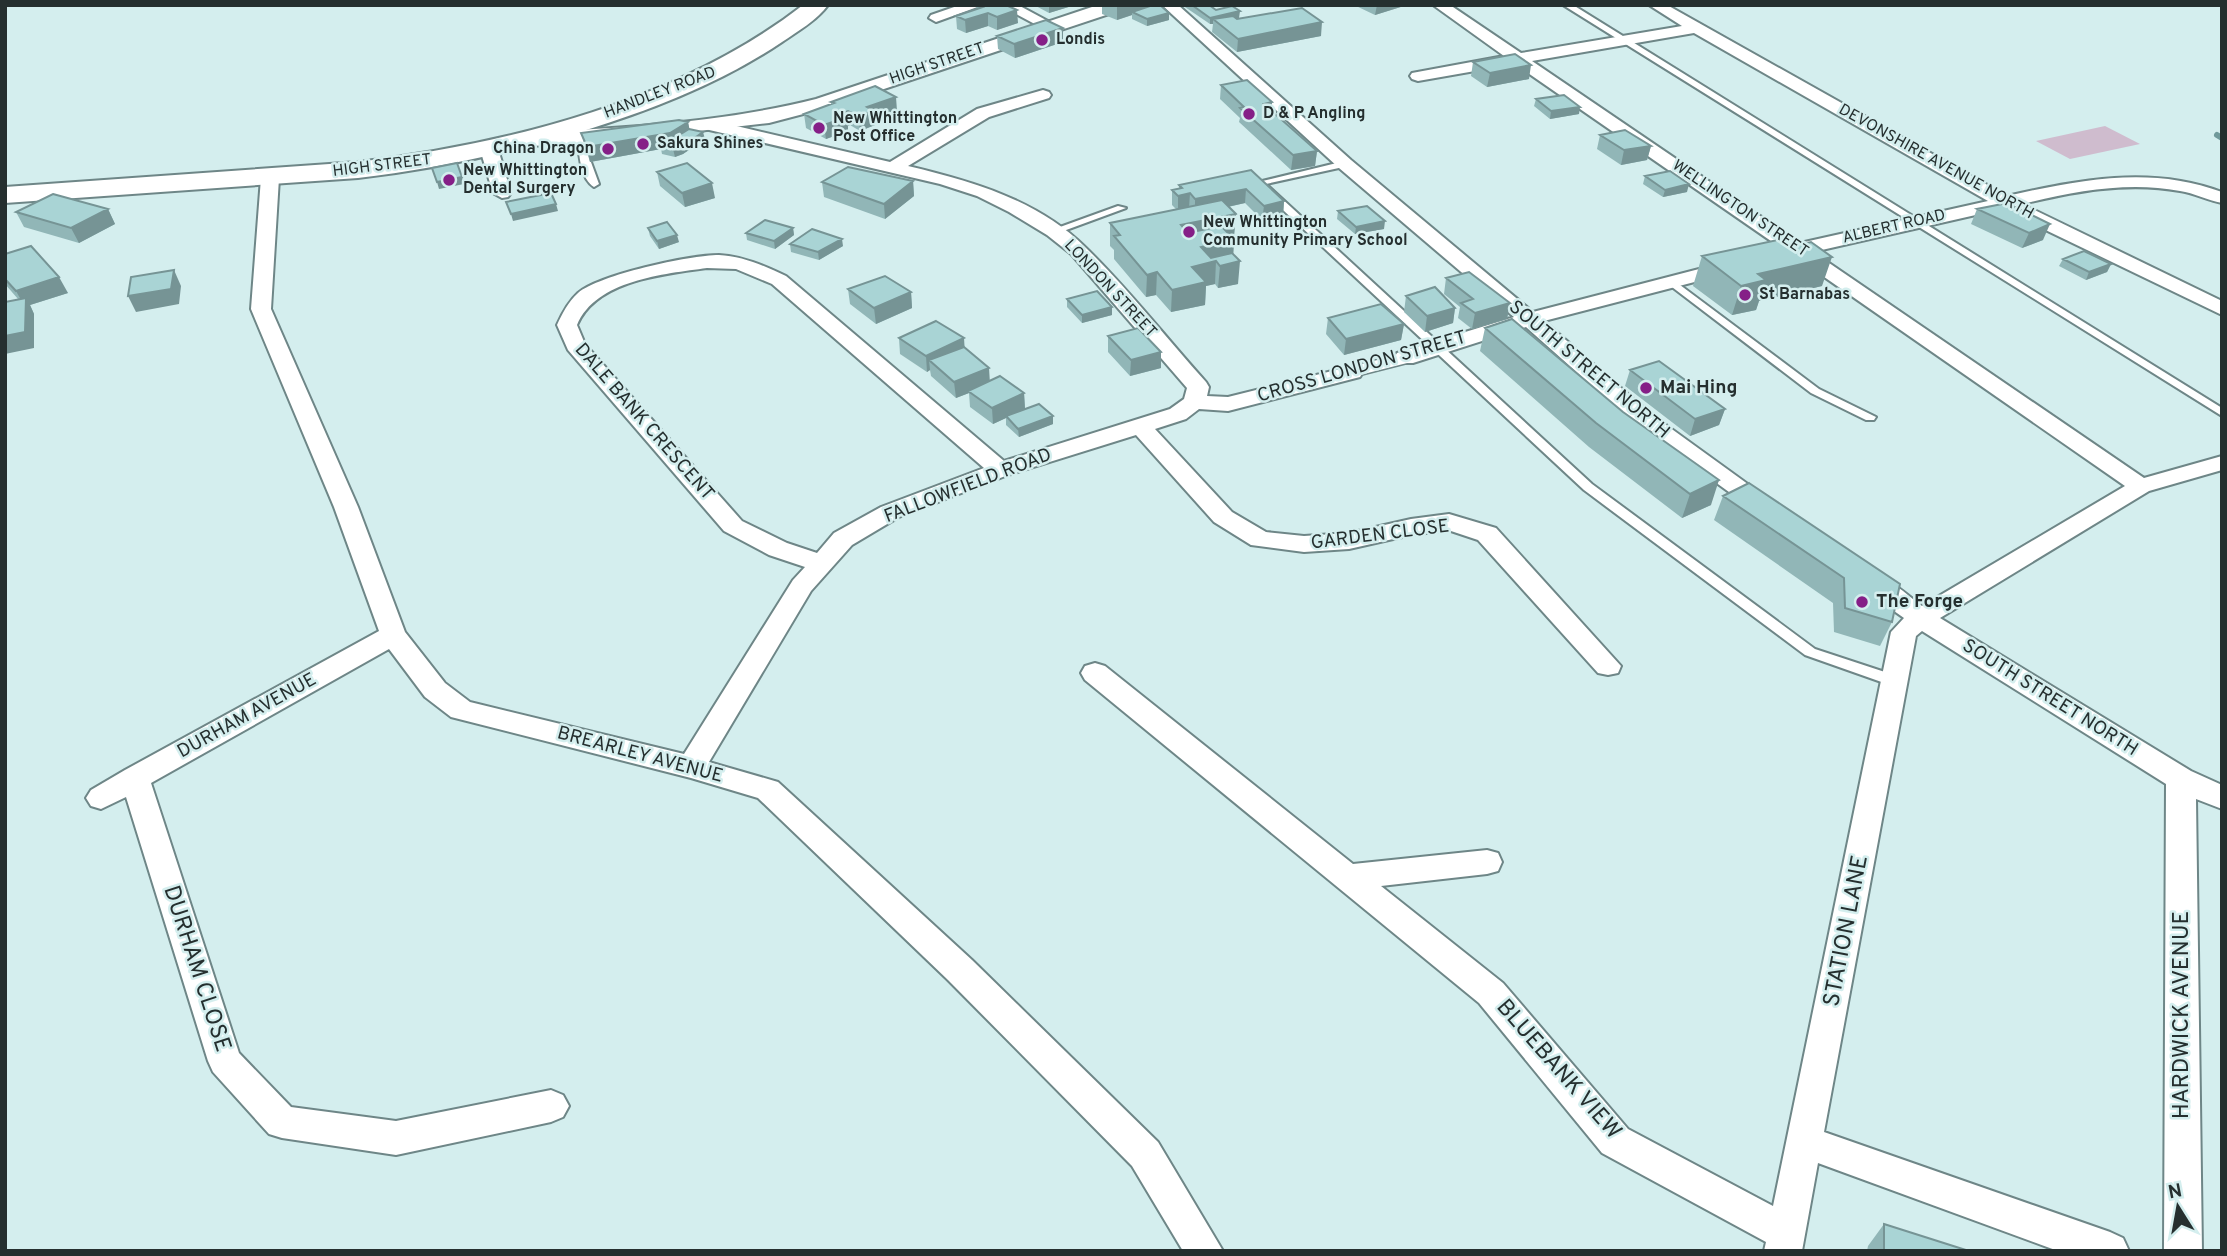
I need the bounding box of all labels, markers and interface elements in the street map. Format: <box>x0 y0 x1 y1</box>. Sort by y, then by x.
place label: Londis <box>1056 30 1105 50</box>
marker: Londis <box>1034 32 1050 48</box>
street label: HIGH STREET <box>887 38 987 90</box>
street label: HANDLEY ROAD <box>601 62 719 124</box>
street label: DEVONSHIRE AVENUE NORTH <box>1835 100 2037 224</box>
place label: D & P Angling <box>1263 104 1366 124</box>
marker: D & P Angling <box>1241 106 1257 122</box>
place label: New Whittington Post Office <box>833 109 957 147</box>
marker: New Whittington Post Office <box>811 120 827 136</box>
place label: Sakura Shines <box>657 134 763 154</box>
marker: Sakura Shines <box>635 136 651 152</box>
place label: China Dragon <box>493 139 594 159</box>
marker: China Dragon <box>600 141 616 157</box>
street label: HIGH STREET <box>332 150 432 182</box>
street label: WELLINGTON STREET <box>1668 156 1812 262</box>
place label: New Whittington Dental Surgery <box>463 161 587 199</box>
marker: New Whittington Dental Surgery <box>441 172 457 188</box>
street label: ALBERT ROAD <box>1840 205 1948 249</box>
place label: New Whittington Community Primary School <box>1203 213 1408 251</box>
marker: New Whittington Community Primary School <box>1181 224 1197 240</box>
street label: LONDON STREET <box>1059 236 1161 342</box>
place label: St Barnabas <box>1759 285 1850 305</box>
marker: St Barnabas <box>1737 287 1753 303</box>
street label: SOUTH STREET NORTH <box>1504 296 1674 444</box>
street label: CROSS LONDON STREET <box>1255 326 1469 408</box>
street label: DALE BANK CRESCENT <box>569 338 719 506</box>
place label: Mai Hing <box>1660 376 1738 400</box>
marker: Mai Hing <box>1638 380 1654 396</box>
street label: FALLOWFIELD ROAD <box>881 443 1055 529</box>
street label: GARDEN CLOSE <box>1309 515 1451 555</box>
place label: The Forge <box>1876 590 1963 614</box>
marker: The Forge <box>1854 594 1870 610</box>
street label: SOUTH STREET NORTH <box>1958 634 2142 762</box>
street label: DURHAM AVENUE <box>173 668 321 764</box>
street label: BREARLEY AVENUE <box>554 721 726 789</box>
street label: STATION LANE <box>1818 853 1876 1009</box>
street label: DURHAM CLOSE <box>155 882 237 1056</box>
street label: HARDWICK AVENUE <box>2168 911 2197 1119</box>
street label: BLUEBANK VIEW <box>1489 994 1627 1146</box>
north arrow <box>2143 1172 2213 1242</box>
text: N <box>2166 1179 2184 1205</box>

